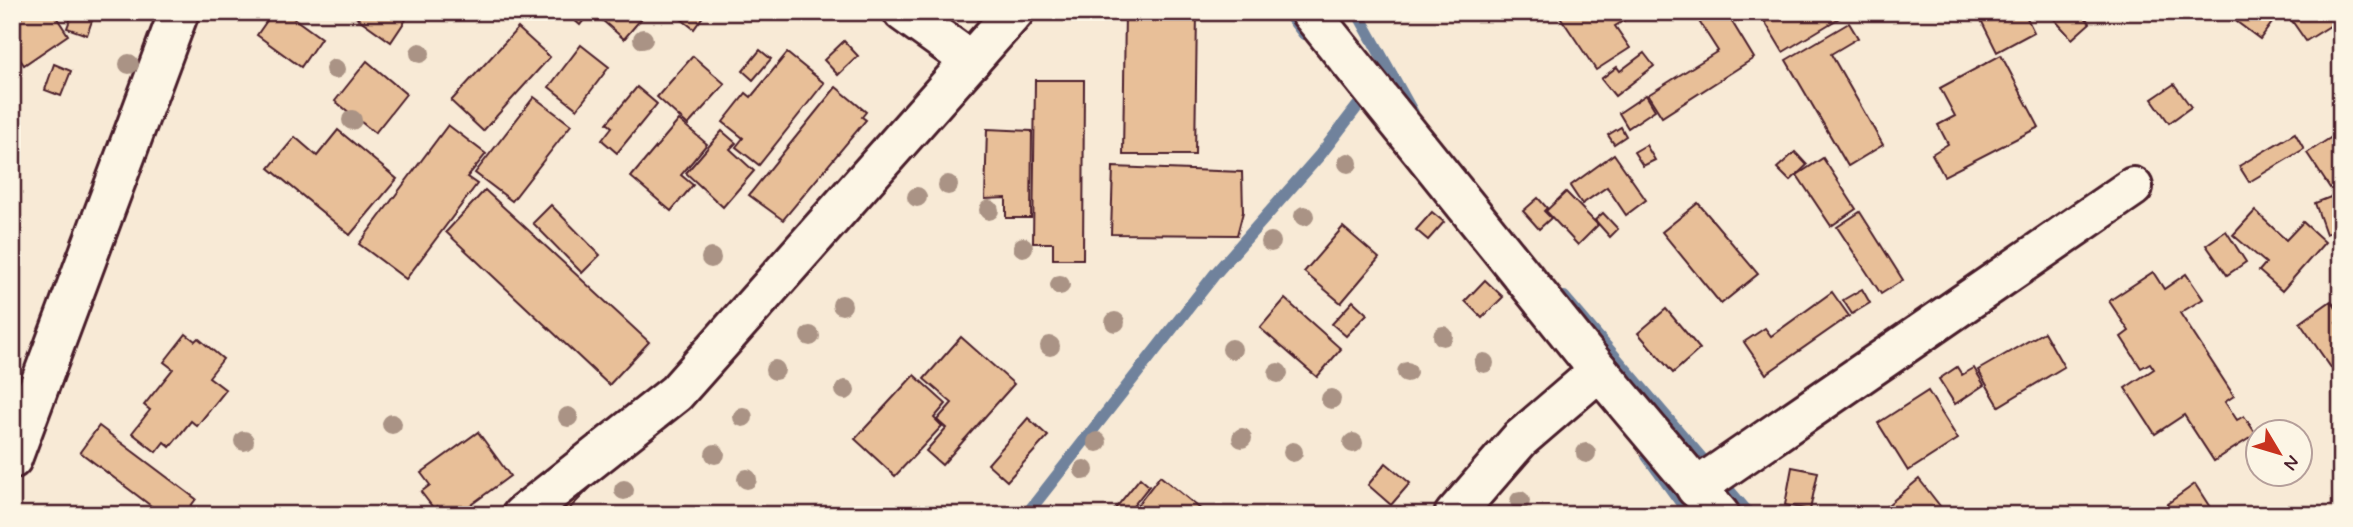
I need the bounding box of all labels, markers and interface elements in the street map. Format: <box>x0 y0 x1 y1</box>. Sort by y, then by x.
north arrow <box>2244 419 2314 489</box>
text: N <box>2277 450 2305 475</box>

